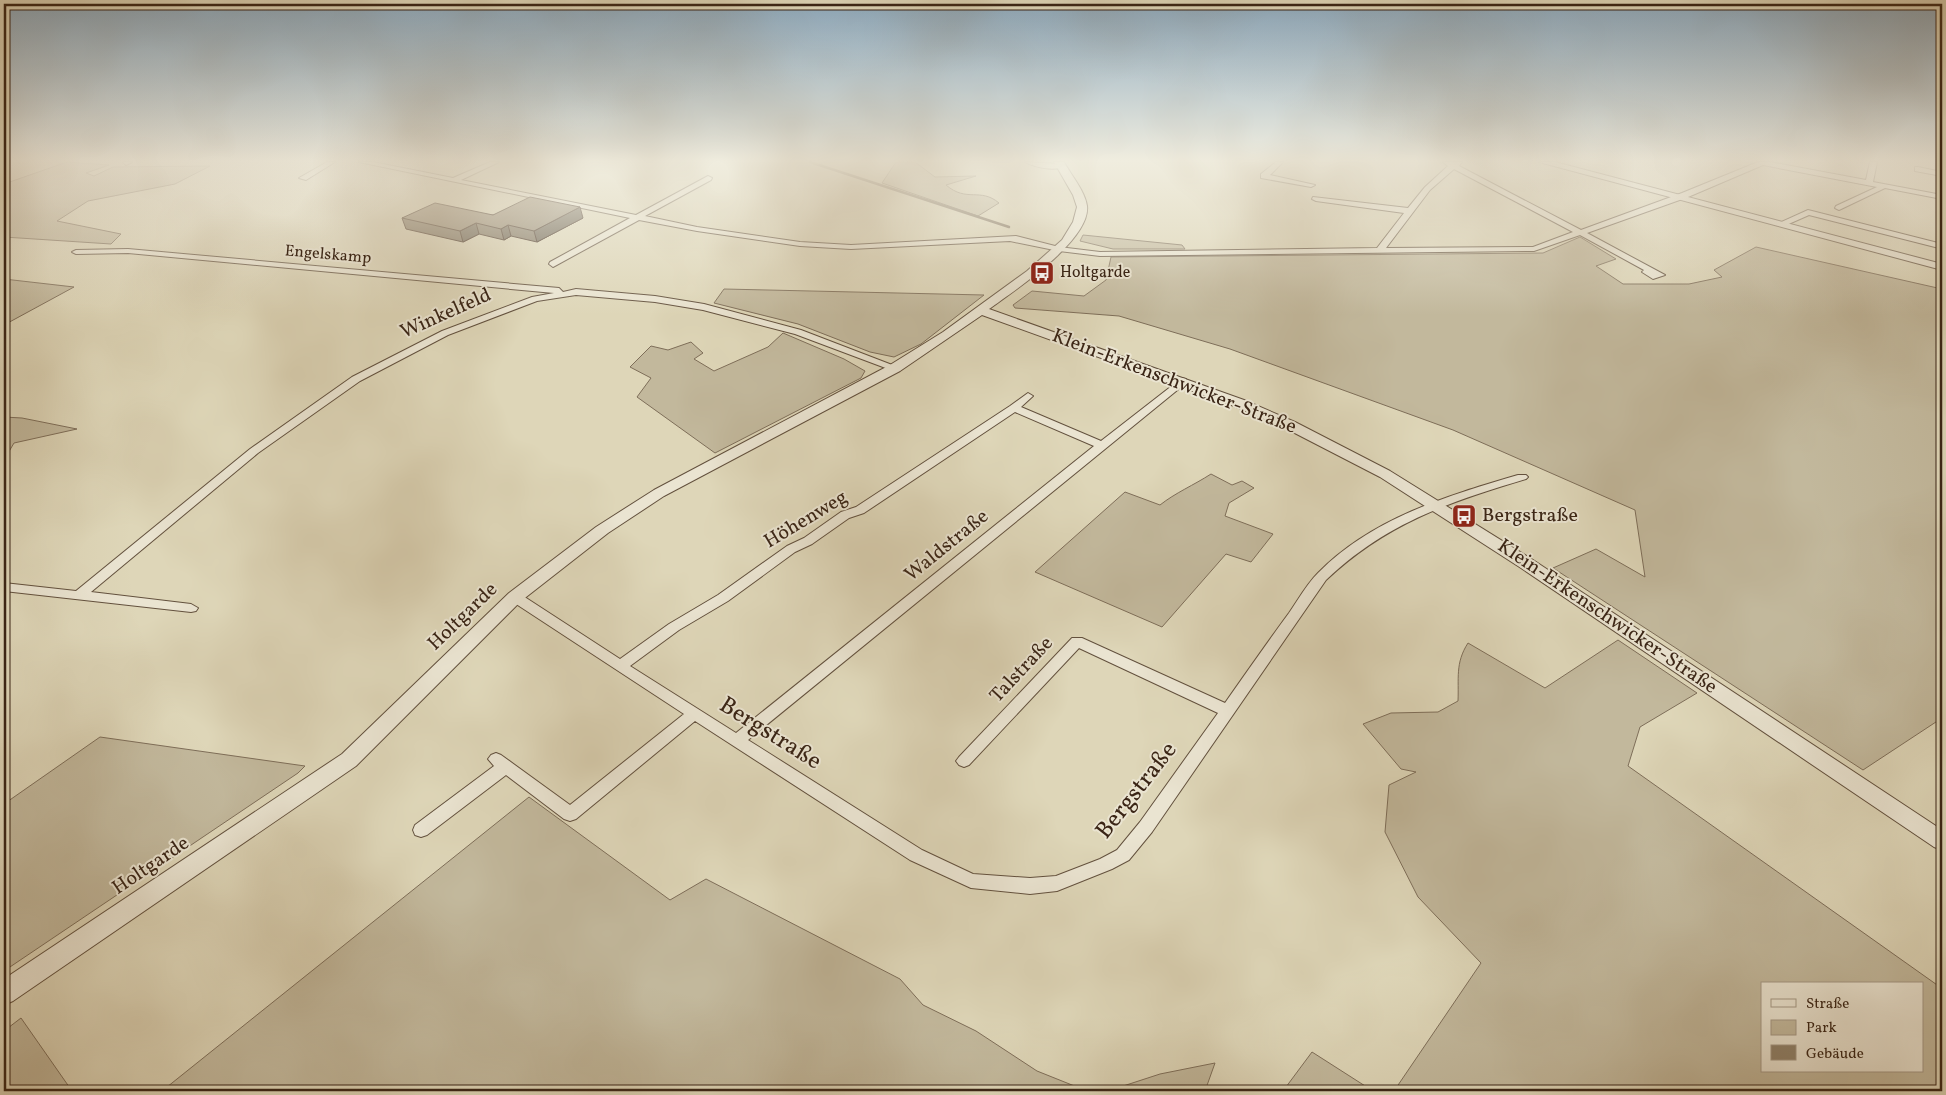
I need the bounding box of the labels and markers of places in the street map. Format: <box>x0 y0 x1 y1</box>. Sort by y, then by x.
bus stop icon: Holtgarde <box>1029 260 1055 286</box>
place label: Holtgarde <box>1060 262 1130 284</box>
place label: Bergstraße <box>1482 502 1578 530</box>
bus stop icon: Bergstraße <box>1451 503 1477 529</box>

